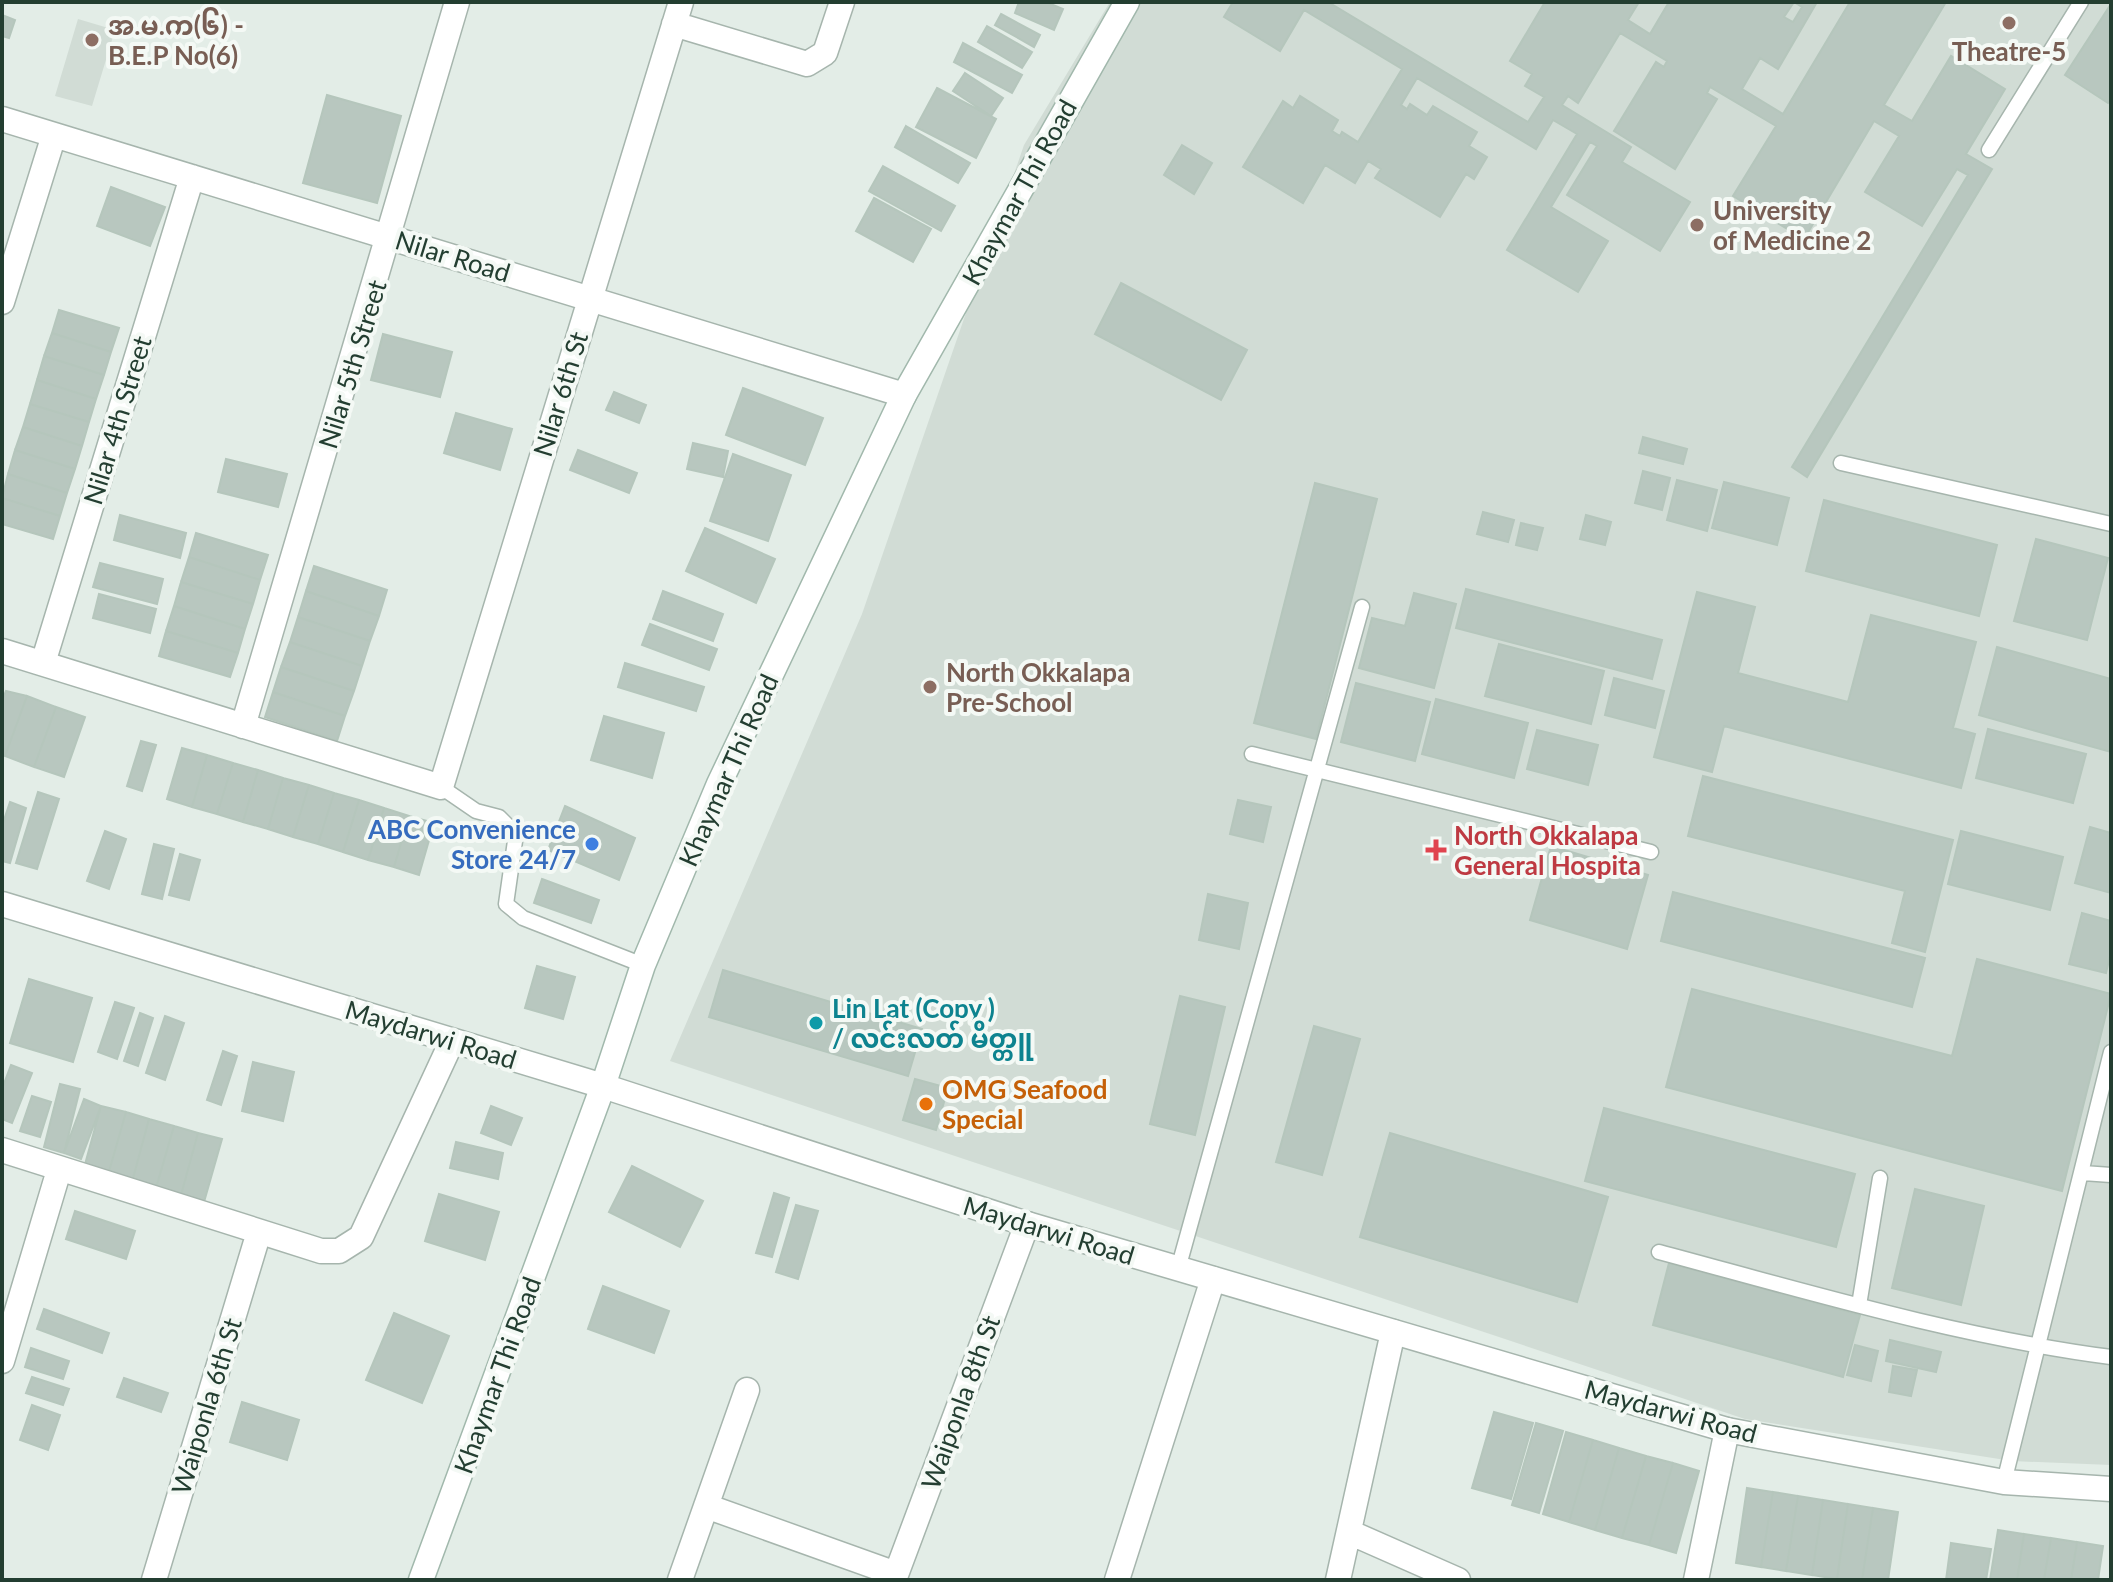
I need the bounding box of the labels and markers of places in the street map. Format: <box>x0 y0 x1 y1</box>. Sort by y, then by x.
place label: အ.မ.က(၆) - B.E.P No(6) <box>108 7 244 71</box>
marker: Theatre-5 <box>2000 14 2018 32</box>
marker: အ.မ.က(၆) - B.E.P No(6) <box>83 31 101 49</box>
place label: Theatre-5 <box>1952 35 2066 67</box>
place label: University of Medicine 2 <box>1713 194 1871 256</box>
marker: University of Medicine 2 <box>1688 216 1706 234</box>
place label: North Okkalapa Pre-School <box>946 656 1130 718</box>
marker: North Okkalapa Pre-School <box>921 678 939 696</box>
place label: ABC Convenience Store 24/7 <box>367 813 576 875</box>
place label: North Okkalapa General Hospita <box>1454 819 1641 881</box>
marker: ABC Convenience Store 24/7 <box>583 835 601 853</box>
marker: North Okkalapa General Hospita <box>1425 839 1447 861</box>
place label: Lin Lat (Copy ) / လင်းလတ် မိတ္တူ <box>832 992 1033 1061</box>
marker: Lin Lat (Copy ) / လင်းလတ် မိတ္တူ <box>807 1014 825 1032</box>
place label: OMG Seafood Special <box>942 1073 1107 1135</box>
marker: OMG Seafood Special <box>917 1095 935 1113</box>

